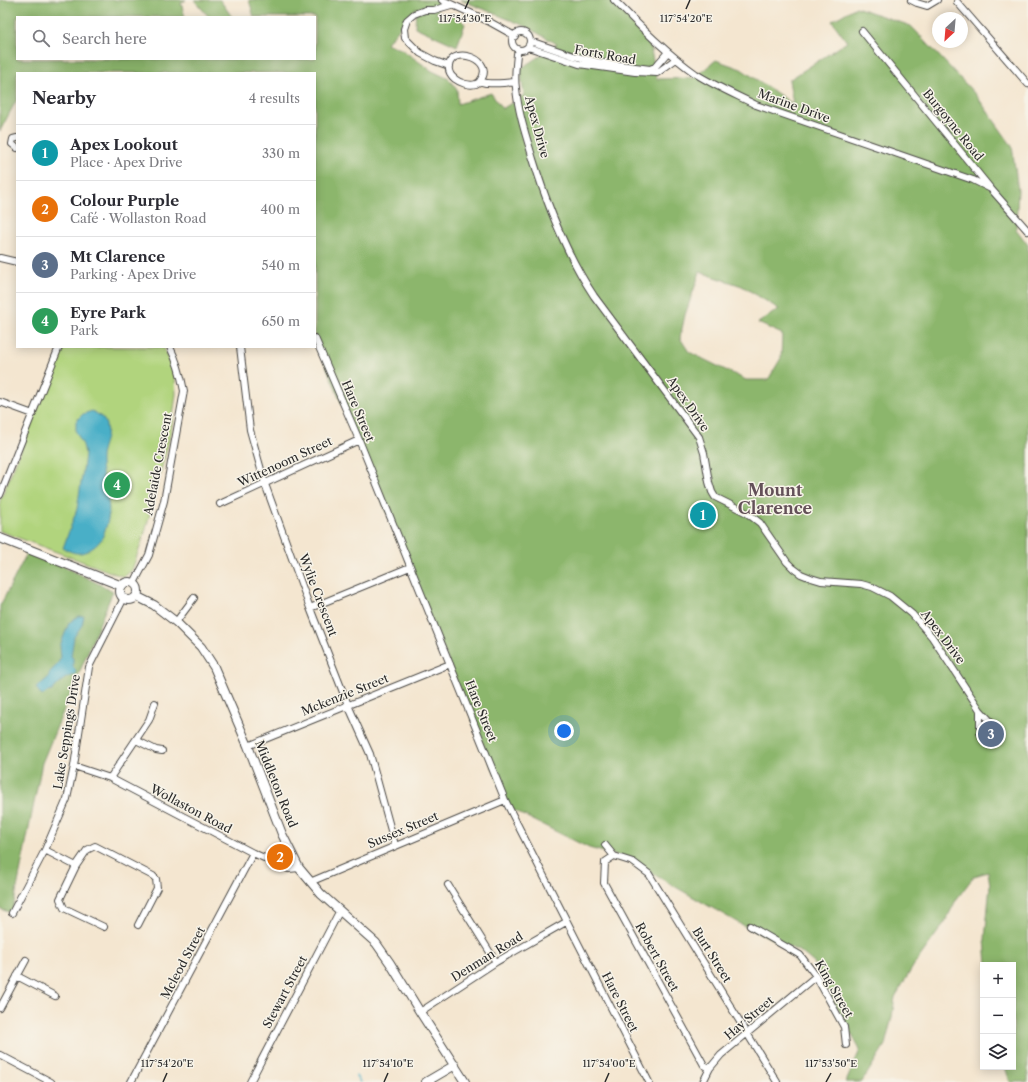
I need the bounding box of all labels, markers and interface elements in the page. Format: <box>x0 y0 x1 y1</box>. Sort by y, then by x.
text: 117°54'30"E <box>439 12 491 25</box>
text: 117°54'20"E <box>660 12 712 25</box>
north arrow <box>932 12 968 48</box>
search box <box>16 16 316 60</box>
icon: search <box>30 27 52 49</box>
text: Search here <box>62 29 147 48</box>
street label: Forts Road <box>573 42 638 67</box>
street label: Marine Drive <box>756 86 833 126</box>
street label: Burgoyne Road <box>920 86 987 164</box>
text: Nearby <box>32 88 96 108</box>
text: 4 results <box>249 90 300 106</box>
street label: Apex Drive <box>522 93 553 160</box>
text: Apex Lookout <box>70 135 178 154</box>
text: 1 <box>42 145 48 161</box>
text: 330 m <box>262 145 300 161</box>
text: Place · Apex Drive <box>70 154 183 170</box>
text: Colour Purple <box>70 191 179 210</box>
text: 2 <box>41 201 49 217</box>
text: 400 m <box>260 201 300 217</box>
text: Café · Wollaston Road <box>70 210 206 226</box>
text: Mt Clarence <box>70 247 165 266</box>
text: 3 <box>41 257 49 273</box>
text: 540 m <box>262 257 300 273</box>
text: Parking · Apex Drive <box>70 266 196 282</box>
text: Eyre Park <box>70 303 146 322</box>
text: 4 <box>41 313 49 329</box>
text: 650 m <box>262 313 300 329</box>
text: Park <box>70 322 98 338</box>
street label: Apex Drive <box>663 372 713 434</box>
street label: Hare Street <box>339 378 378 445</box>
street label: Adelaide Crescent <box>140 410 175 518</box>
street label: Wittenoom Street <box>234 433 335 490</box>
pin: 4 <box>104 470 130 500</box>
district label: Mount Clarence <box>738 480 813 518</box>
pin: 1 <box>690 500 716 530</box>
street label: Wylie Crescent <box>295 551 341 639</box>
street label: Apex Drive <box>918 606 969 667</box>
street label: Mckenzie Street <box>299 670 391 719</box>
street label: Lake Seppings Drive <box>50 673 83 791</box>
street label: Hare Street <box>462 678 501 745</box>
pin: 3 <box>978 719 1004 749</box>
your location <box>554 721 574 741</box>
street label: Middleton Road <box>252 738 301 830</box>
street label: Wollaston Road <box>147 780 235 837</box>
street label: Sussex Street <box>365 808 441 851</box>
pin: 2 <box>267 842 293 872</box>
street label: Robert Street <box>632 920 683 995</box>
street label: Mcleod Street <box>157 923 208 1002</box>
street label: Burt Street <box>690 924 736 986</box>
street label: Denman Road <box>448 928 526 985</box>
street label: Stewart Street <box>259 952 310 1031</box>
street label: King Street <box>812 957 857 1021</box>
map controls <box>980 962 1016 1070</box>
button: + <box>980 962 1016 998</box>
street label: Hare Street <box>599 969 642 1035</box>
street label: Hay Street <box>721 992 777 1043</box>
button: − <box>980 998 1016 1034</box>
button: layers <box>980 1034 1016 1070</box>
text: 117°54'20"E <box>141 1057 193 1070</box>
text: 117°54'10"E <box>362 1057 414 1070</box>
text: 117°54'00"E <box>582 1057 636 1070</box>
text: 117°53'50"E <box>805 1057 857 1070</box>

